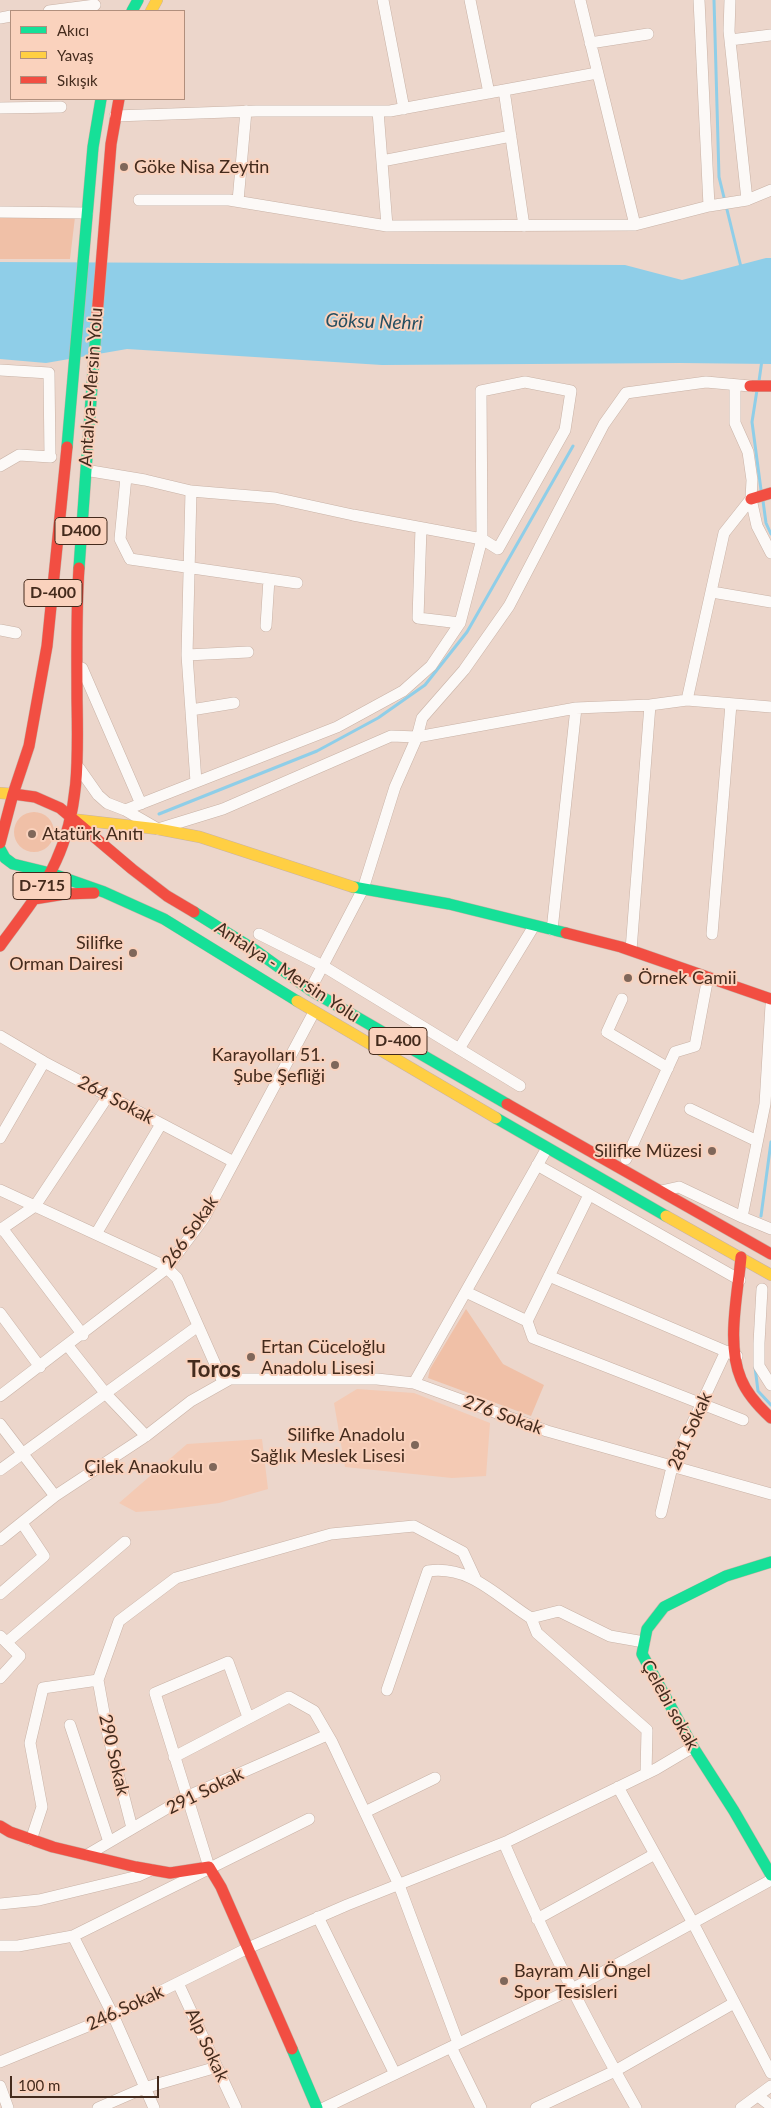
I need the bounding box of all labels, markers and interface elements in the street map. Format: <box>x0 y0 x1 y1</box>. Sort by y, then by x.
legend <box>10 10 185 100</box>
text: Akıcı <box>57 21 89 39</box>
text: Yavaş <box>57 46 94 64</box>
text: Sıkışık <box>57 71 98 89</box>
place label: Göke Nisa Zeytin <box>134 156 269 178</box>
marker: Göke Nisa Zeytin <box>118 161 130 173</box>
street label: Antalya-Mersin Yolu <box>75 307 107 467</box>
water label: Göksu Nehri <box>325 309 423 335</box>
road number: D400 <box>55 518 107 544</box>
road number: D-400 <box>24 580 82 606</box>
place label: Atatürk Anıtı <box>42 823 143 845</box>
marker: Atatürk Anıtı <box>26 828 38 840</box>
road number: D-715 <box>13 872 71 899</box>
street label: Antalya - Mersin Yolu <box>210 917 364 1027</box>
place label: Silifke Orman Dairesi <box>9 932 123 974</box>
marker: Silifke Orman Dairesi <box>127 947 139 959</box>
place label: Örnek Camii <box>638 967 736 989</box>
marker: Örnek Camii <box>622 972 634 984</box>
road number: D-400 <box>369 1028 427 1054</box>
place label: Karayolları 51. Şube Şefliği <box>212 1044 325 1086</box>
marker: Karayolları 51. Şube Şefliği <box>329 1059 341 1071</box>
street label: 264 Sokak <box>74 1071 158 1129</box>
place label: Silifke Müzesi <box>594 1140 702 1162</box>
marker: Silifke Müzesi <box>706 1145 718 1157</box>
street label: 266 Sokak <box>157 1192 223 1272</box>
place label: Ertan Cüceloğlu Anadolu Lisesi <box>261 1336 386 1378</box>
marker: Ertan Cüceloğlu Anadolu Lisesi <box>245 1351 257 1363</box>
district label: Toros <box>187 1357 241 1383</box>
street label: 281 Sokak <box>663 1389 717 1473</box>
street label: 276 Sokak <box>460 1391 546 1439</box>
place label: Silifke Anadolu Sağlık Meslek Lisesi <box>251 1424 405 1466</box>
marker: Silifke Anadolu Sağlık Meslek Lisesi <box>409 1439 421 1451</box>
place label: Çilek Anaokulu <box>84 1456 203 1478</box>
marker: Çilek Anaokulu <box>207 1461 219 1473</box>
street label: Çelebi sokak <box>636 1656 704 1754</box>
street label: 290 Sokak <box>94 1712 134 1798</box>
street label: 291 Sokak <box>163 1763 247 1819</box>
place label: Bayram Ali Öngel Spor Tesisleri <box>514 1960 651 2002</box>
marker: Bayram Ali Öngel Spor Tesisleri <box>498 1975 510 1987</box>
street label: 246.Sokak <box>83 1981 167 2035</box>
street label: Alp Sokak <box>181 2005 233 2085</box>
scale bar <box>12 2066 161 2098</box>
text: 100 m <box>18 2076 60 2094</box>

